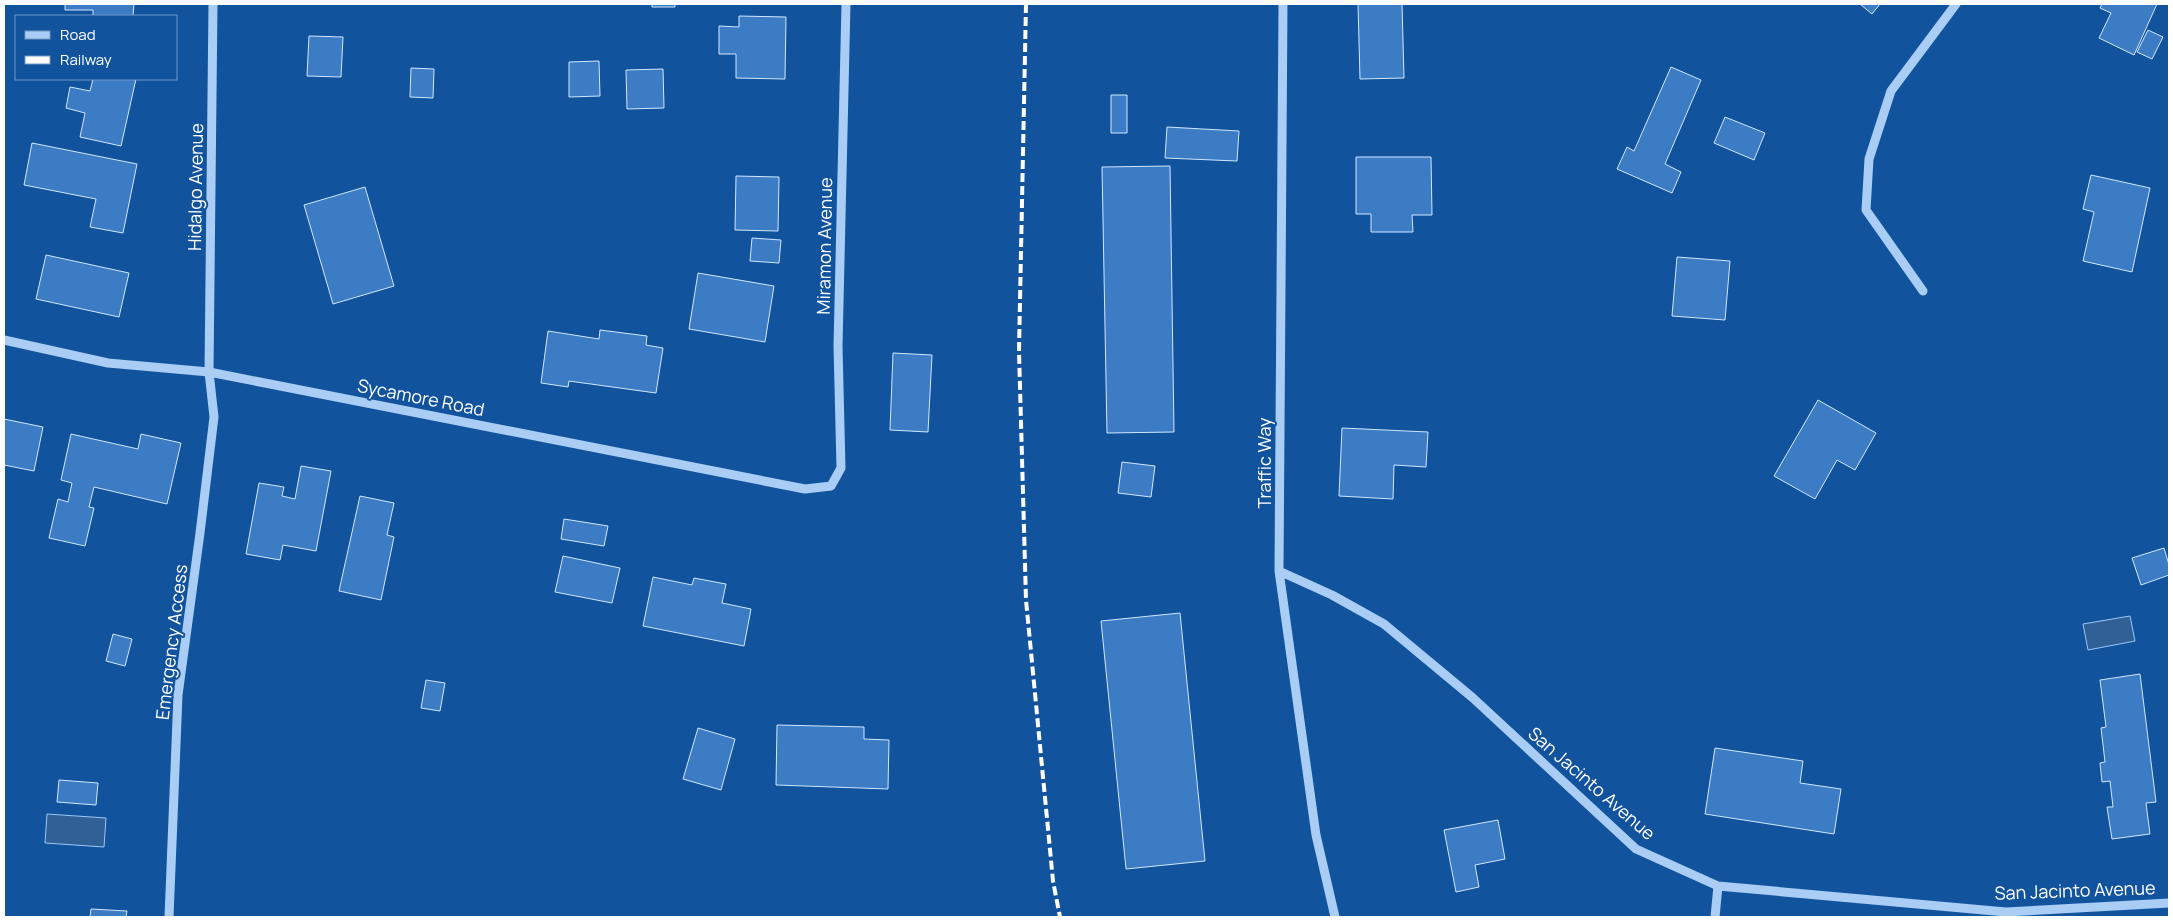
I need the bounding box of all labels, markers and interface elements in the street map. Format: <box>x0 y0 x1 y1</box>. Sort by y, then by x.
legend <box>15 15 178 80</box>
text: Road <box>60 24 96 45</box>
text: Railway <box>60 49 112 70</box>
street label: Hidalgo Avenue <box>182 123 208 251</box>
street label: Miramon Avenue <box>811 177 837 315</box>
street label: Sycamore Road <box>355 373 487 421</box>
street label: Traffic Way <box>1252 417 1276 508</box>
street label: Emergency Access <box>150 563 192 721</box>
street label: San Jacinto Avenue <box>1523 721 1661 845</box>
street label: San Jacinto Avenue <box>1994 875 2156 905</box>

